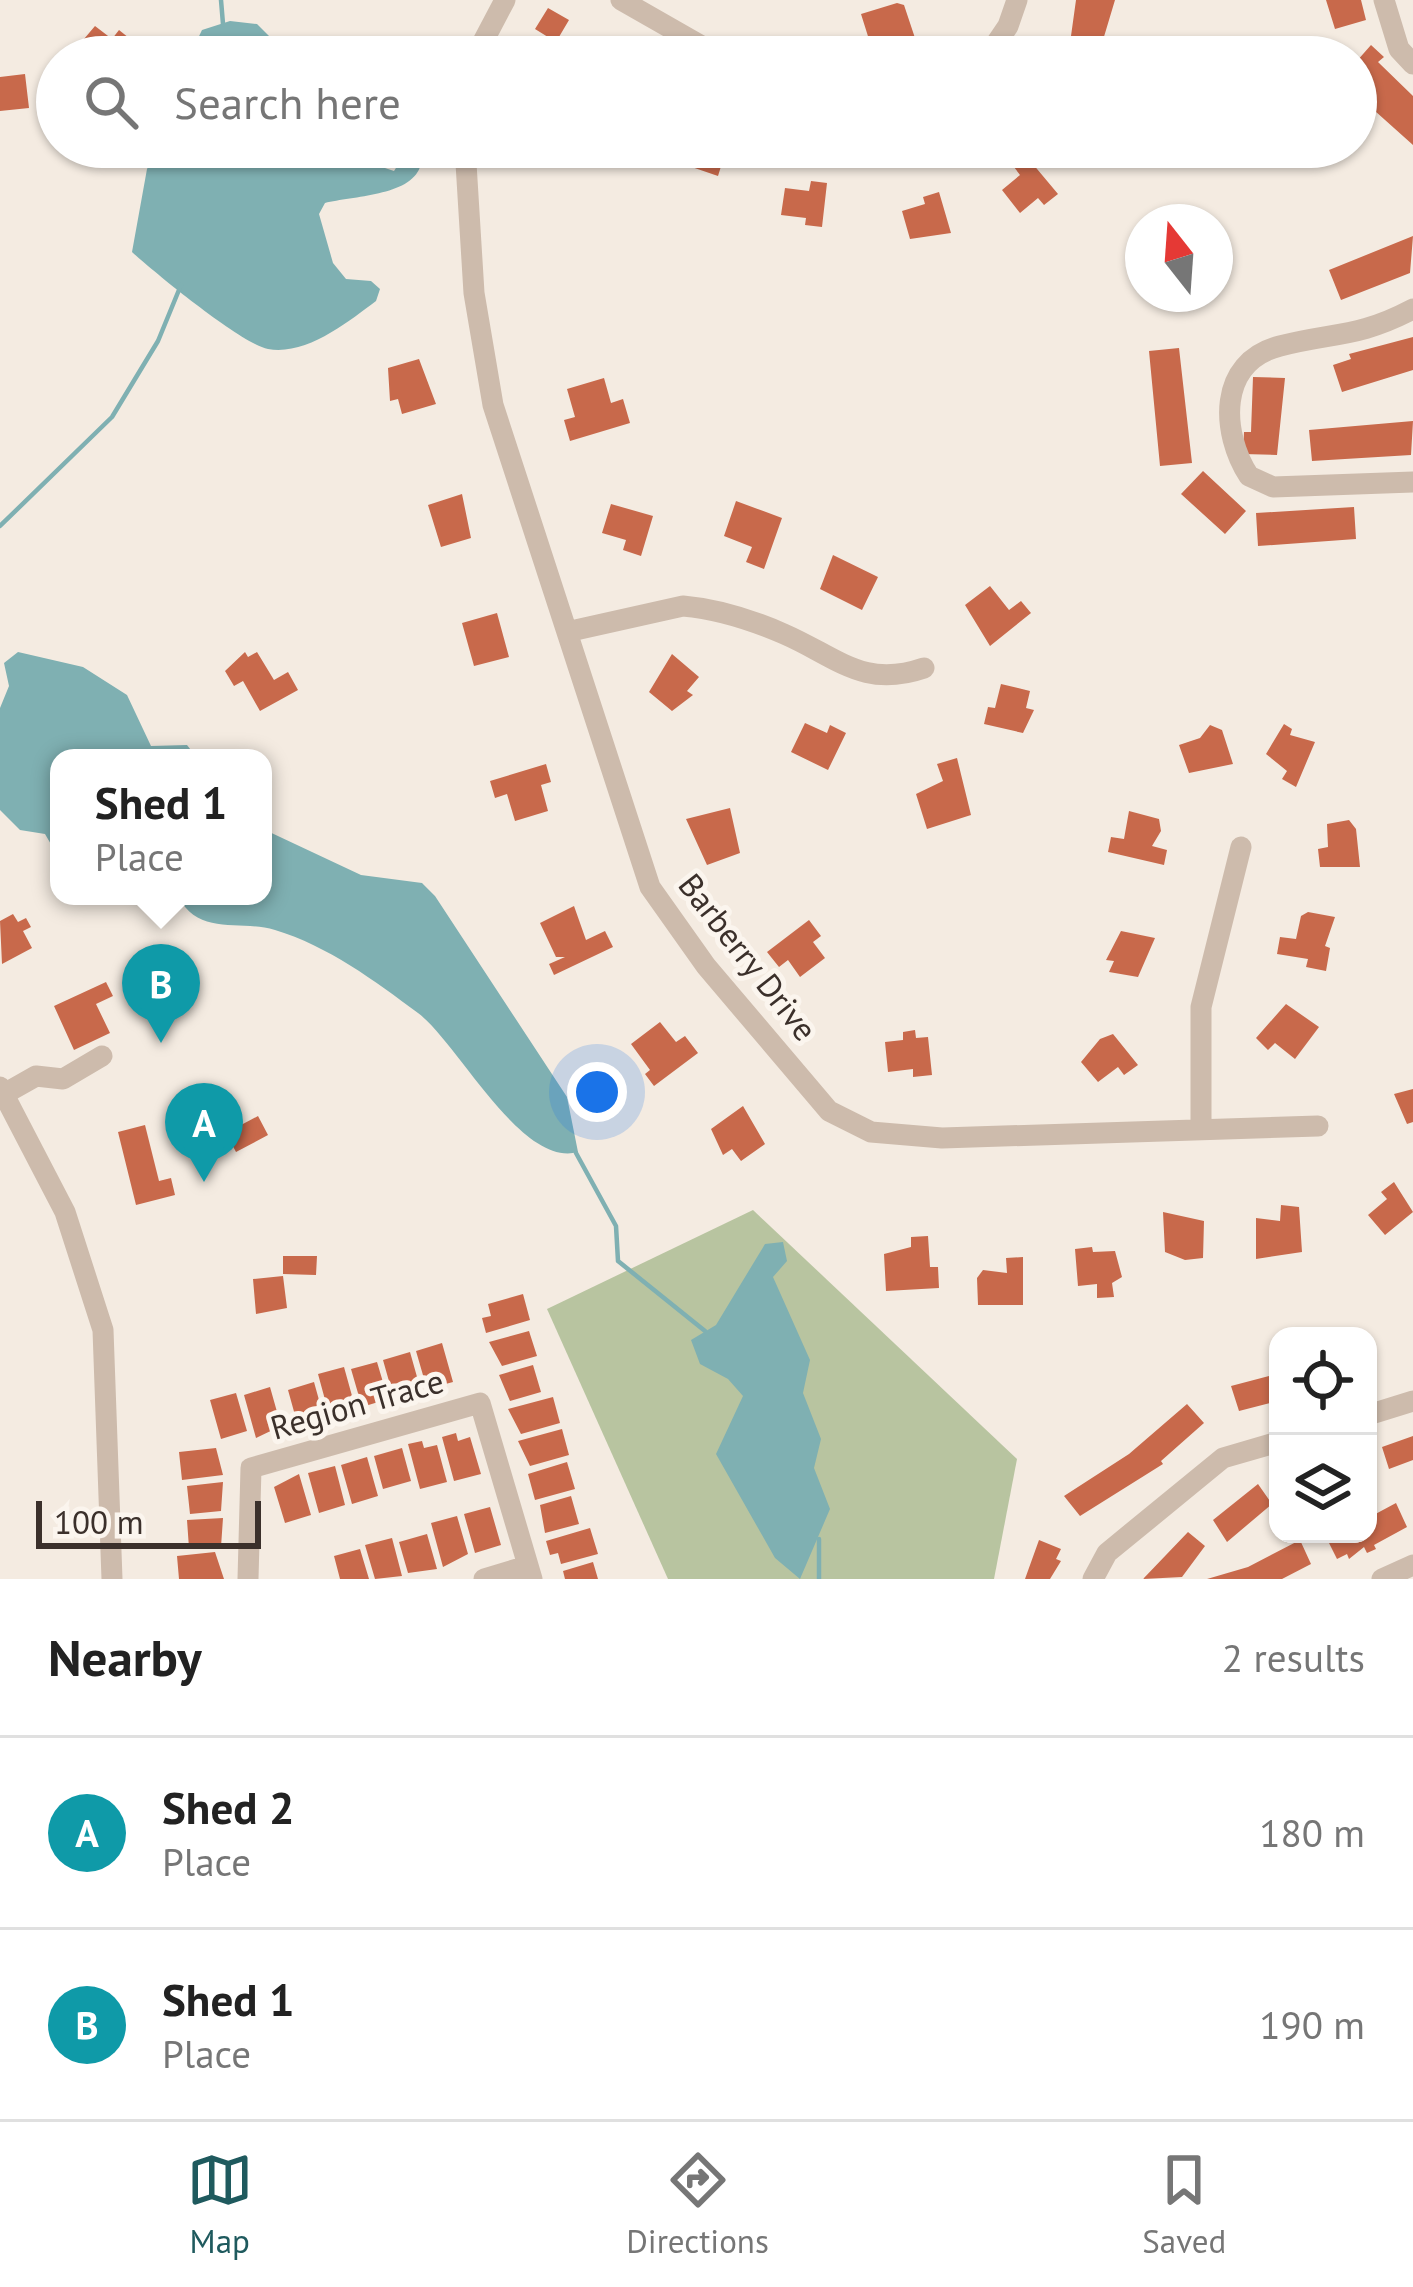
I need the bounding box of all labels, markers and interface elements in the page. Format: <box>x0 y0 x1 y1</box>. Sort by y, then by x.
search box <box>36 36 1377 168</box>
icon: search <box>78 69 144 135</box>
text: Search here <box>174 73 401 131</box>
north arrow <box>1125 204 1233 312</box>
popup <box>50 749 272 905</box>
text: Shed 1 <box>95 773 227 831</box>
text: Place <box>95 831 184 882</box>
street label: Barberry Drive <box>670 864 827 1049</box>
pin: B <box>122 944 200 1043</box>
your location <box>567 1062 627 1122</box>
pin: A <box>165 1083 243 1182</box>
map controls <box>1269 1327 1377 1543</box>
button: locate <box>1269 1327 1377 1435</box>
street label: Region Trace <box>265 1358 448 1449</box>
button: layers <box>1269 1435 1377 1543</box>
scale bar <box>36 1495 261 1548</box>
text: 100 m <box>54 1500 144 1543</box>
text: Nearby <box>48 1624 202 1690</box>
text: 2 results <box>1222 1632 1365 1683</box>
text: Shed 2 <box>162 1778 294 1836</box>
text: A <box>75 1807 99 1858</box>
text: 180 m <box>1259 1807 1365 1858</box>
text: Place <box>162 1836 251 1887</box>
text: Shed 1 <box>162 1970 294 2028</box>
text: B <box>75 1999 99 2050</box>
text: 190 m <box>1259 1999 1365 2050</box>
text: Place <box>162 2028 251 2079</box>
tab: Map <box>187 2147 253 2262</box>
tab: Directions <box>626 2147 769 2262</box>
tab: Saved <box>1142 2147 1226 2262</box>

